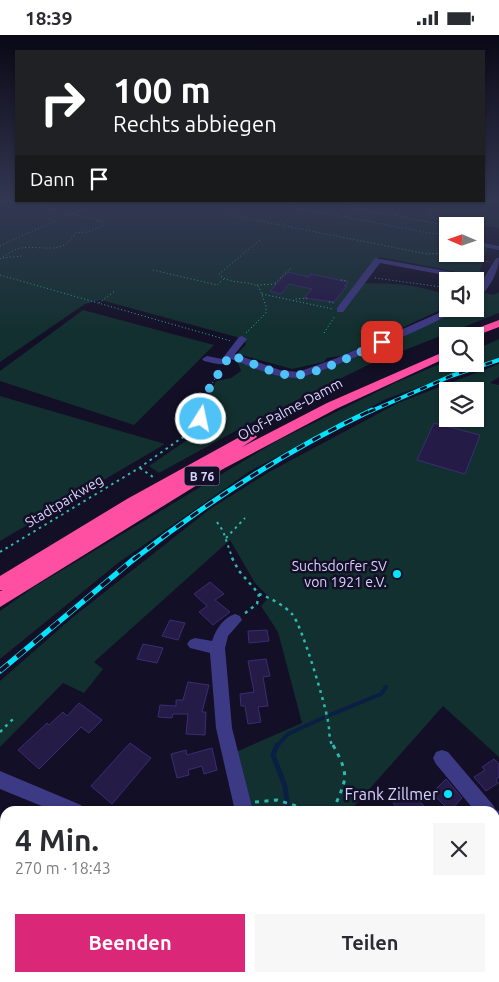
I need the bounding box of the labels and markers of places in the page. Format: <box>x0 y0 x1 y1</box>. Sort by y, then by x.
pin <box>361 321 403 363</box>
place label: Suchsdorfer SV von 1921 e.V. <box>292 558 387 590</box>
marker: Suchsdorfer SV von 1921 e.V. <box>391 568 403 580</box>
place label: Frank Zillmer <box>345 785 438 803</box>
marker: Frank Zillmer <box>442 788 454 800</box>

